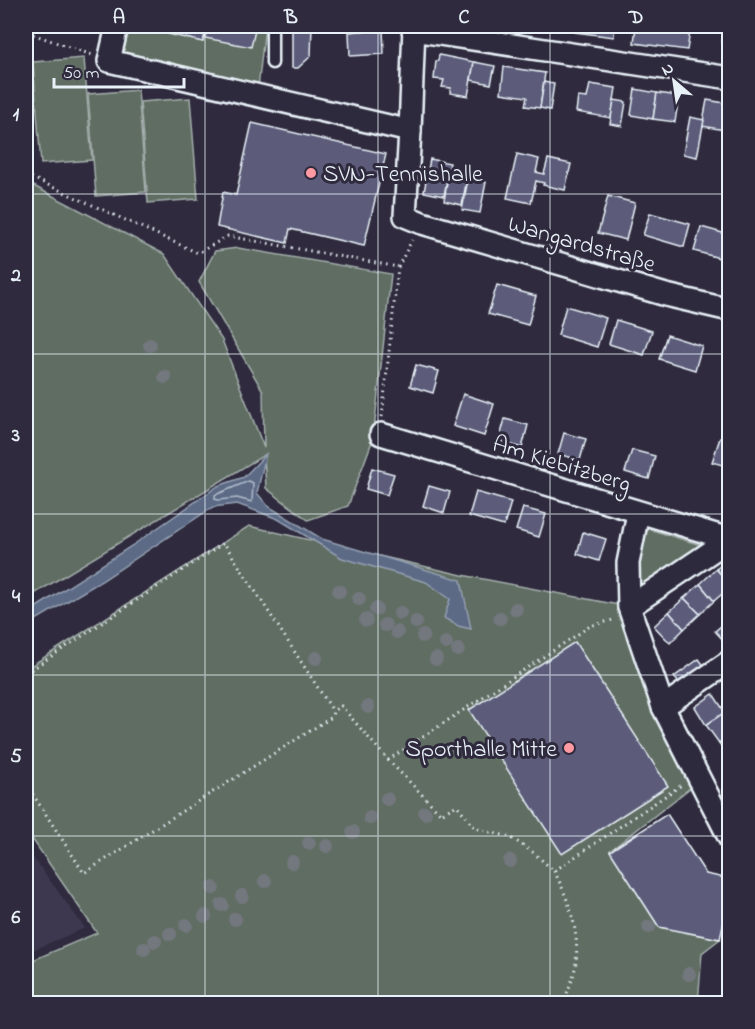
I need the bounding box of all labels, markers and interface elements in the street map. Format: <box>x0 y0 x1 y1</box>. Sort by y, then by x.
text: A <box>113 4 125 33</box>
text: B <box>283 4 298 33</box>
text: C <box>459 4 470 33</box>
text: D <box>628 4 643 33</box>
scale bar <box>54 51 184 89</box>
north arrow <box>644 51 704 111</box>
text: N <box>657 56 678 83</box>
text: 50 m <box>63 61 100 87</box>
text: 1 <box>13 101 20 130</box>
place label: SVN-Tennishalle <box>323 158 483 193</box>
marker: SVN-Tennishalle <box>304 166 318 180</box>
street label: Wangardstraße <box>503 208 659 283</box>
text: 2 <box>10 262 21 291</box>
text: 3 <box>11 422 20 451</box>
street label: Am Kiebitzberg <box>488 428 635 503</box>
text: 4 <box>12 583 21 612</box>
place label: Sporthalle Mitte <box>406 733 557 768</box>
marker: Sporthalle Mitte <box>562 741 576 755</box>
text: 5 <box>10 743 22 772</box>
text: 6 <box>12 904 21 933</box>

